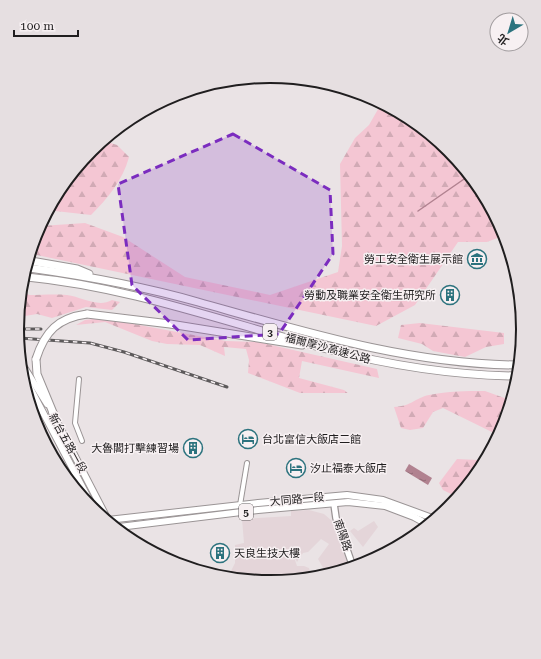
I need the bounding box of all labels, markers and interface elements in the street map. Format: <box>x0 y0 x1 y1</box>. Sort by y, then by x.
scale bar <box>14 12 78 38</box>
north arrow <box>489 12 529 52</box>
text: 100 m <box>20 19 54 33</box>
text: 北 <box>495 31 511 48</box>
museum icon: 勞工安全衛生展示館 <box>466 248 488 270</box>
place label: 勞工安全衛生展示館 <box>364 253 463 266</box>
building icon: 勞動及職業安全衛生研究所 <box>439 284 461 306</box>
place label: 勞動及職業安全衛生研究所 <box>304 289 436 302</box>
road number: 3 <box>263 324 277 340</box>
street label: 福爾摩沙高速公路 <box>284 331 372 366</box>
street label: 新台五路一段 <box>46 411 89 475</box>
hotel icon: 台北富信大飯店二館 <box>237 428 259 450</box>
place label: 台北富信大飯店二館 <box>262 433 361 446</box>
building icon: 大魯閣打擊練習場 <box>182 437 204 459</box>
place label: 大魯閣打擊練習場 <box>91 442 179 455</box>
hotel icon: 汐止福泰大飯店 <box>285 457 307 479</box>
place label: 汐止福泰大飯店 <box>310 462 387 475</box>
street label: 大同路一段 <box>269 491 325 508</box>
road number: 5 <box>239 504 253 520</box>
street label: 南陽路 <box>331 517 354 553</box>
building icon: 天良生技大樓 <box>209 542 231 564</box>
place label: 天良生技大樓 <box>234 547 300 560</box>

